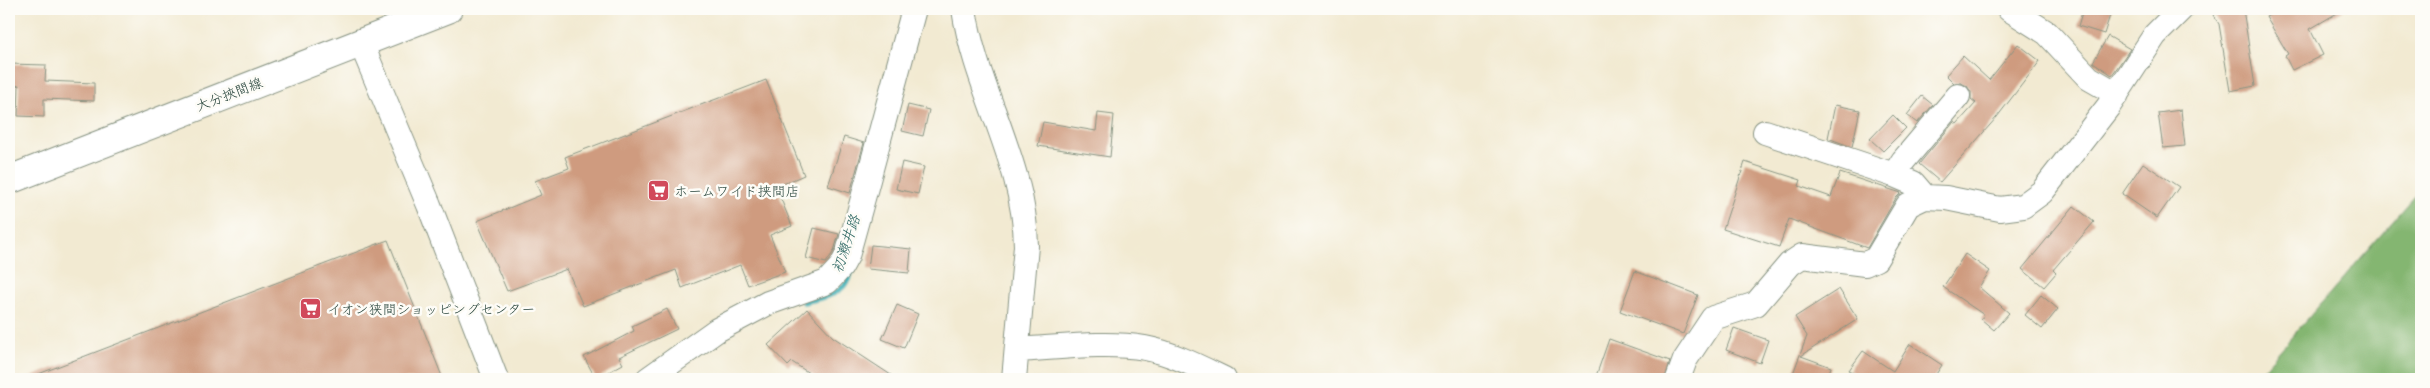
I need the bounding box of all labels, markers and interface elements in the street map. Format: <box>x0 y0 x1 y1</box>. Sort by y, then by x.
street label: 大分挾間線 <box>193 73 265 115</box>
supermarket icon: ホームワイド挟間店 <box>646 179 670 203</box>
place label: ホームワイド挟間店 <box>674 182 799 200</box>
water label: 初瀬井路 <box>827 211 865 276</box>
supermarket icon: イオン狭間ショッピングセンター <box>299 297 323 321</box>
place label: イオン狭間ショッピングセンター <box>327 300 535 318</box>

